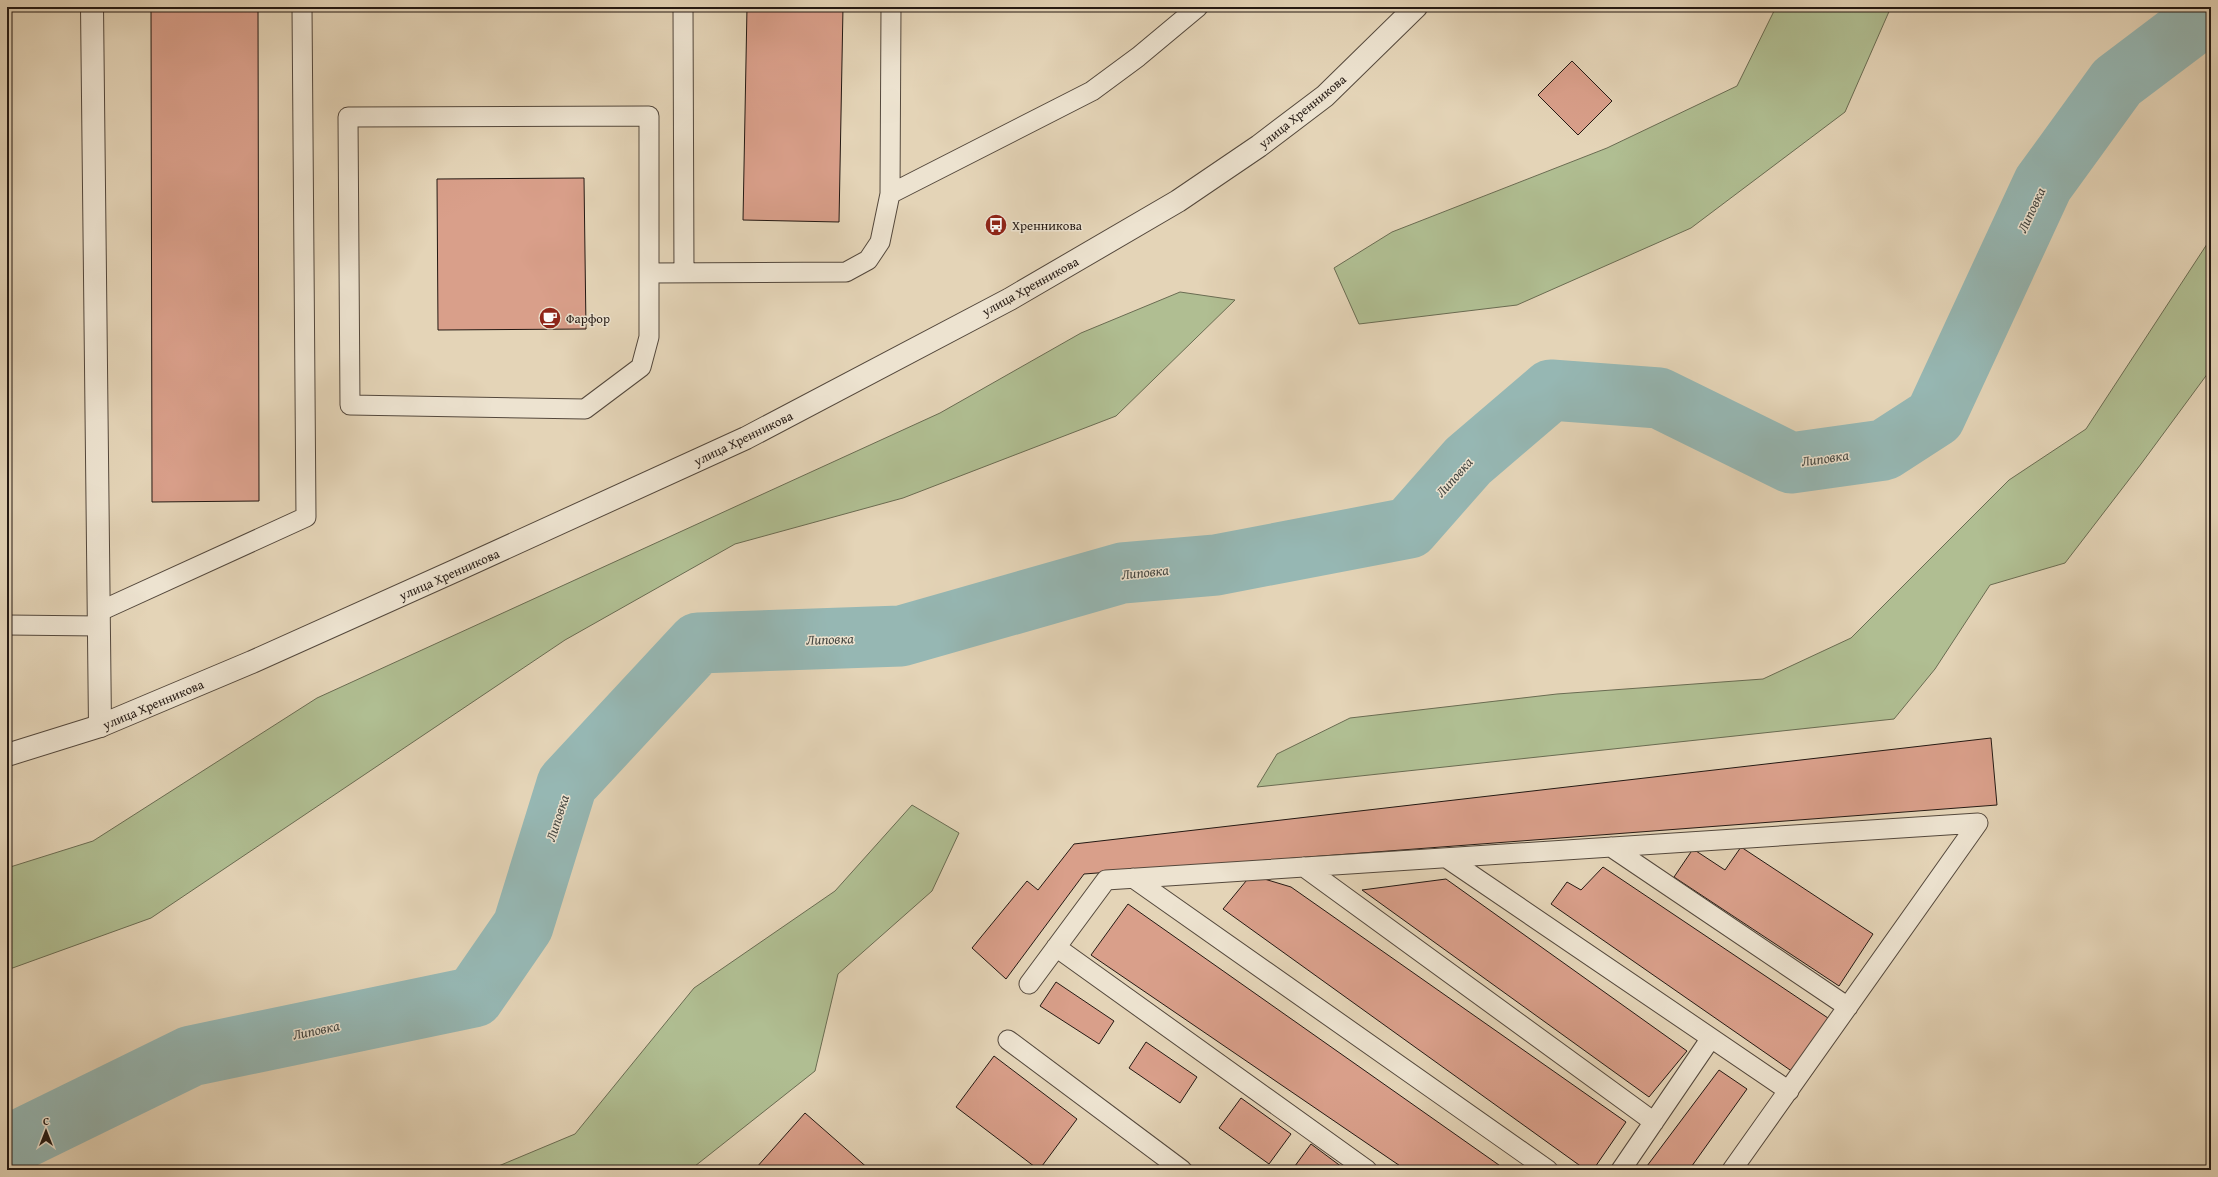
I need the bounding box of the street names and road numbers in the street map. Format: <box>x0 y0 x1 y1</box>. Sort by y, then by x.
street label: улица Хренникова <box>1254 70 1351 153</box>
street label: улица Хренникова <box>978 252 1083 321</box>
street label: улица Хренникова <box>690 406 797 471</box>
street label: улица Хренникова <box>395 544 503 605</box>
street label: улица Хренникова <box>99 674 207 735</box>

